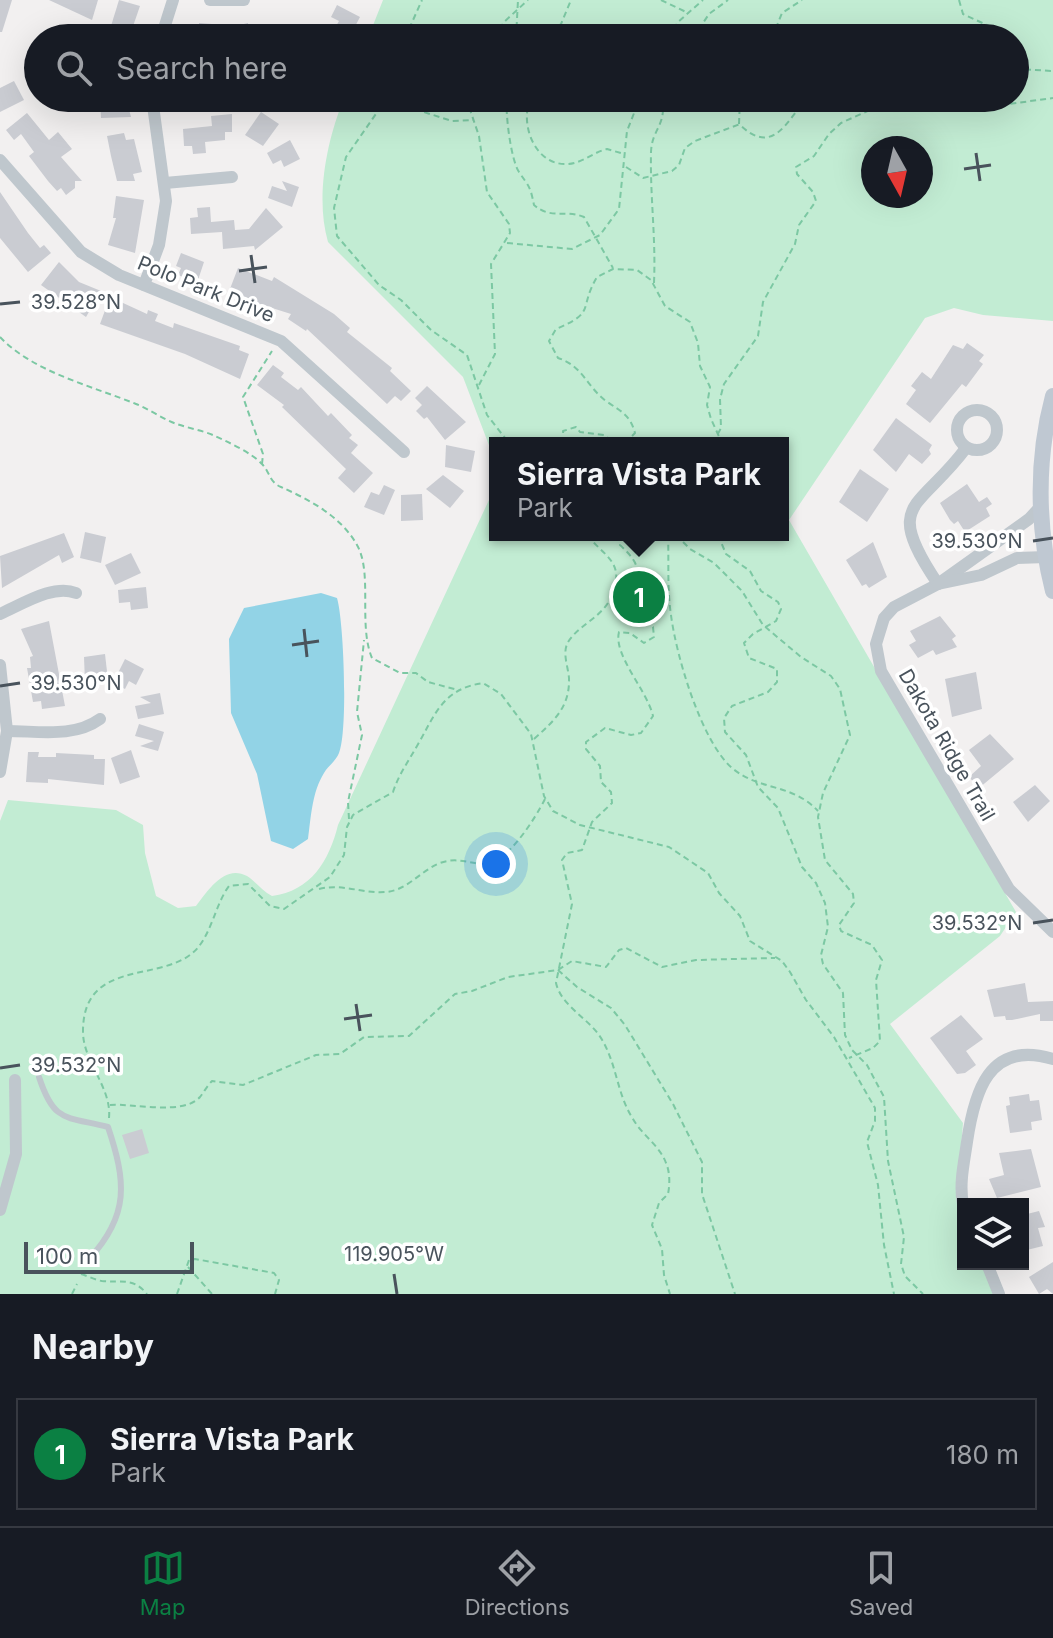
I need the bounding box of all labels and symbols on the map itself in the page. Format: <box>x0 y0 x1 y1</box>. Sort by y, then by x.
north arrow <box>861 136 933 208</box>
street label: Polo Park Drive <box>134 251 278 327</box>
text: 39.528°N <box>31 290 121 314</box>
text: 39.530°N <box>931 529 1023 553</box>
pin: 1 <box>613 567 665 627</box>
street label: Dakota Ridge Trail <box>894 665 1000 825</box>
text: 39.530°N <box>30 671 122 695</box>
your location <box>476 844 516 884</box>
text: 39.532°N <box>932 911 1022 935</box>
text: 39.532°N <box>31 1053 121 1077</box>
scale bar <box>24 1238 194 1274</box>
text: 119.905°W <box>344 1242 444 1266</box>

